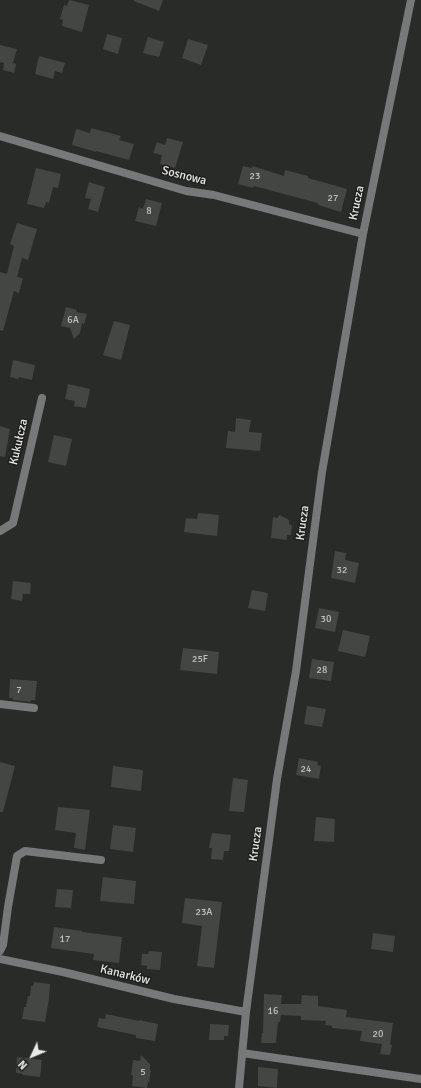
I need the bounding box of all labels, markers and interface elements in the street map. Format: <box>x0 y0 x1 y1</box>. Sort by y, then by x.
street label: Sosnowa <box>160 164 208 188</box>
house number: 23 <box>250 170 260 182</box>
street label: Krucza <box>346 184 368 222</box>
house number: 27 <box>328 192 338 204</box>
house number: 8 <box>146 205 152 217</box>
house number: 6A <box>67 314 79 326</box>
street label: Kukułcza <box>7 417 31 467</box>
street label: Krucza <box>293 505 313 541</box>
house number: 32 <box>337 564 347 576</box>
house number: 30 <box>321 613 331 625</box>
house number: 25F <box>192 653 208 665</box>
house number: 28 <box>317 664 327 676</box>
house number: 7 <box>16 684 22 696</box>
house number: 24 <box>301 763 311 775</box>
street label: Krucza <box>246 826 266 862</box>
house number: 23A <box>196 906 212 918</box>
house number: 17 <box>60 933 70 945</box>
street label: Kanarków <box>99 962 151 988</box>
house number: 16 <box>268 1005 278 1017</box>
house number: 20 <box>373 1028 383 1040</box>
north arrow <box>12 1036 52 1076</box>
text: N <box>16 1057 30 1072</box>
house number: 5 <box>140 1066 146 1078</box>

